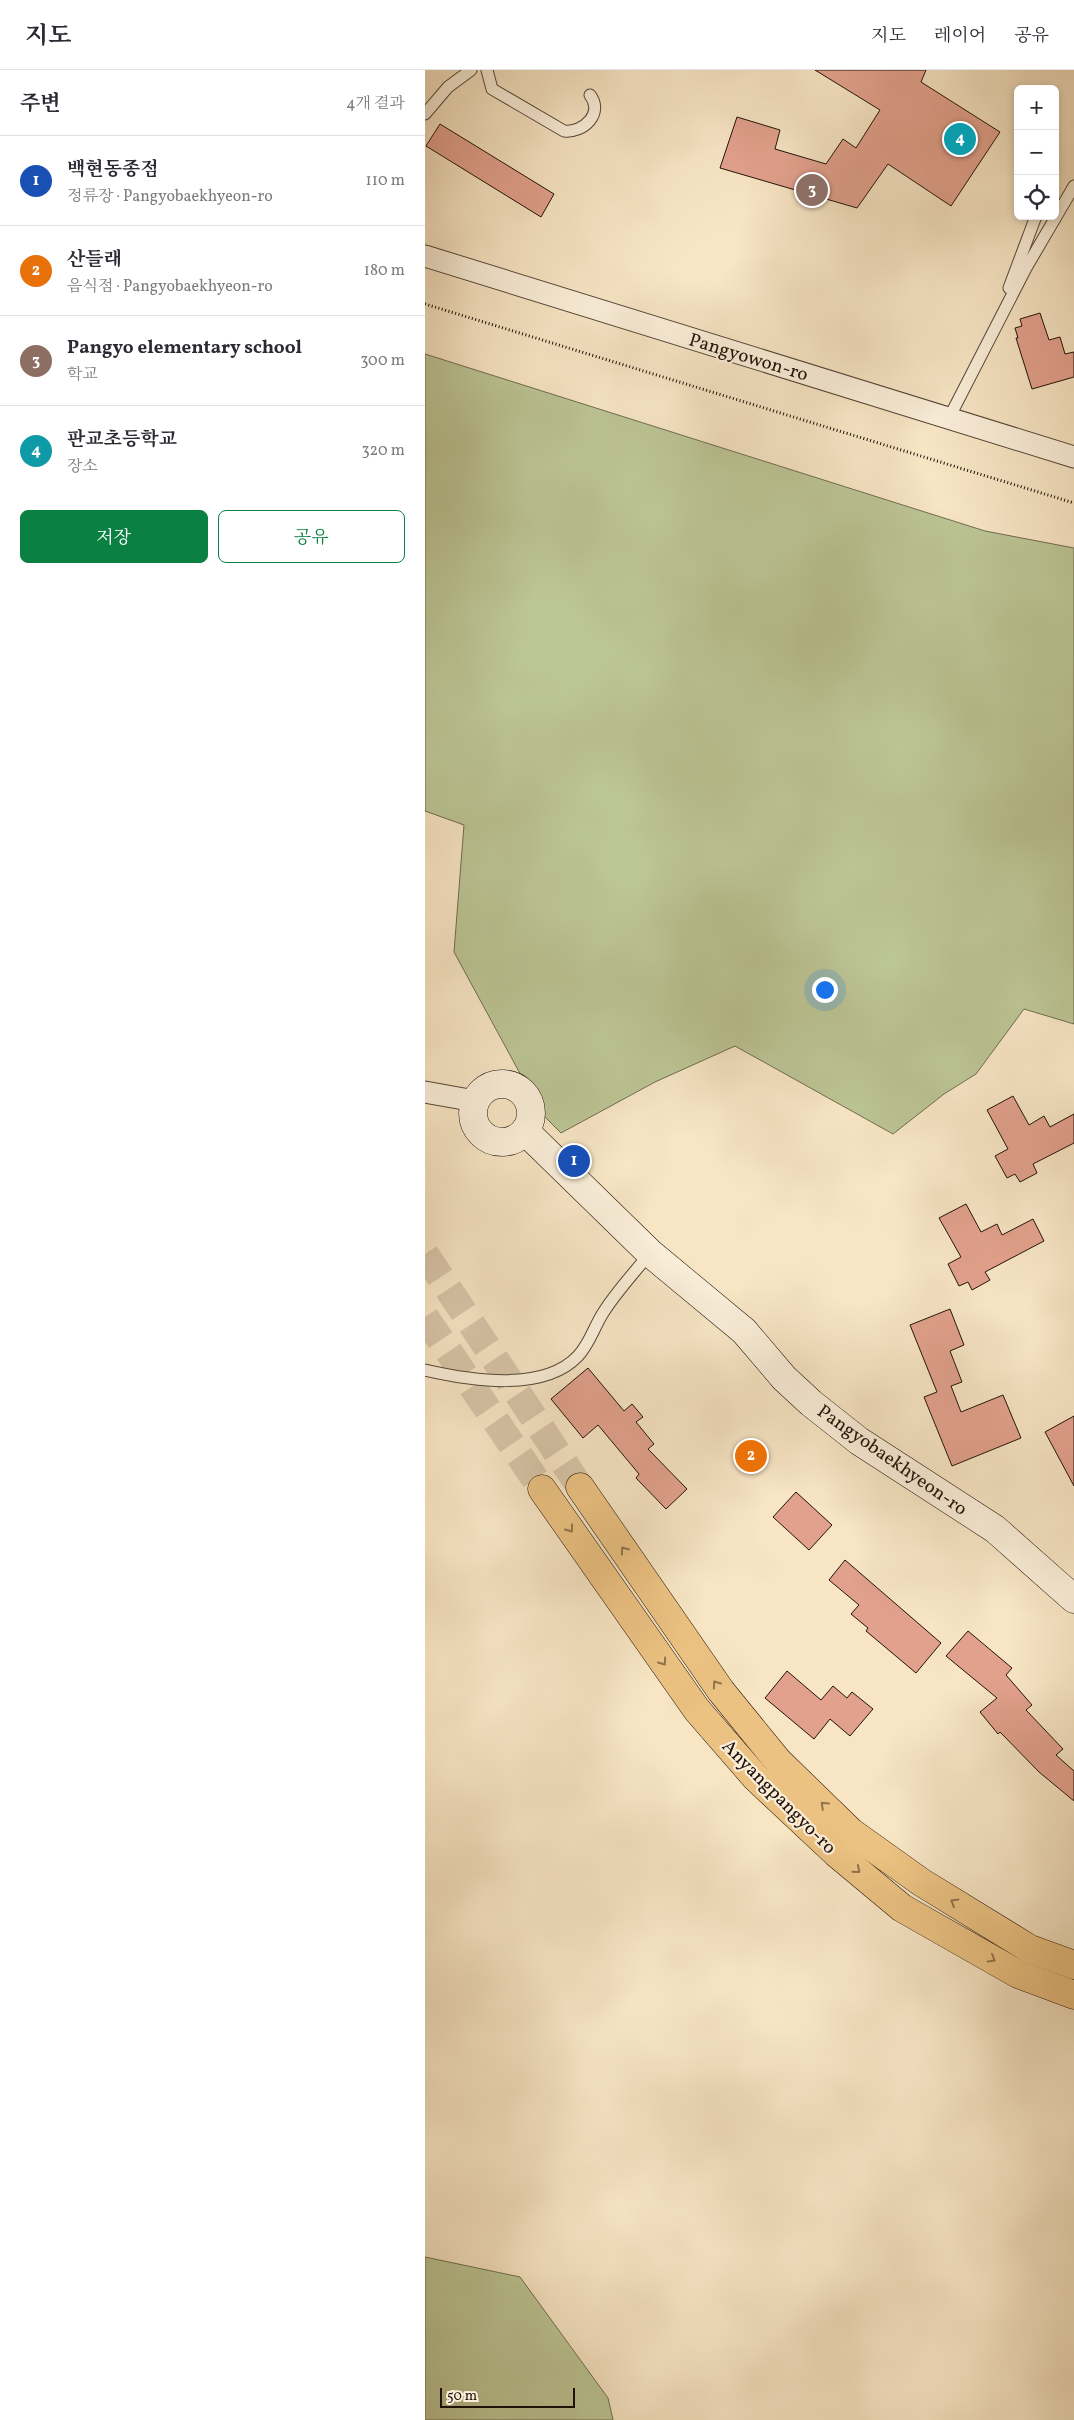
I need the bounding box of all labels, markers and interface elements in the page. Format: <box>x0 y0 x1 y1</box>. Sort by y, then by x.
text: 지도 <box>25 20 71 54</box>
text: 지도 <box>871 24 906 49</box>
text: 레이어 <box>934 24 986 49</box>
text: 공유 <box>1014 24 1049 49</box>
map controls <box>1014 85 1059 220</box>
button: + <box>1014 85 1059 130</box>
text: 주변 <box>20 90 61 119</box>
text: 4개 결과 <box>346 93 405 115</box>
pin: 4 <box>944 120 976 158</box>
button: − <box>1014 130 1059 175</box>
text: 백현동종점 <box>67 157 159 183</box>
text: 1 <box>33 170 39 192</box>
text: 110 m <box>366 170 405 192</box>
pin: 3 <box>796 171 828 209</box>
button: locate <box>1014 175 1059 220</box>
text: 정류장 · Pangyobaekhyeon-ro <box>67 186 273 208</box>
text: 산들래 <box>67 247 122 273</box>
text: 2 <box>32 260 40 282</box>
text: 180 m <box>364 260 405 282</box>
text: 음식점 · Pangyobaekhyeon-ro <box>67 276 273 298</box>
street label: Pangyowon-ro <box>686 327 811 388</box>
text: Pangyo elementary school <box>67 335 302 361</box>
text: 3 <box>32 350 40 372</box>
text: 300 m <box>360 350 405 372</box>
text: 학교 <box>67 364 98 386</box>
text: 판교초등학교 <box>67 427 177 453</box>
text: 4 <box>31 440 41 462</box>
text: 320 m <box>361 440 405 462</box>
text: 장소 <box>67 456 98 478</box>
button: 저장 <box>20 510 208 563</box>
button: 공유 <box>218 510 405 563</box>
your location <box>812 977 838 1003</box>
pin: 1 <box>558 1142 590 1180</box>
street label: Pangyobaekhyeon-ro <box>812 1399 972 1522</box>
pin: 2 <box>735 1437 767 1475</box>
one-way arrow <box>564 1524 573 1533</box>
one-way arrow <box>621 1546 630 1556</box>
one-way arrow <box>657 1657 666 1666</box>
one-way arrow <box>713 1680 722 1690</box>
street label: Anyangpangyo-ro <box>716 1734 842 1860</box>
one-way arrow <box>820 1802 829 1811</box>
one-way arrow <box>851 1865 860 1874</box>
one-way arrow <box>950 1899 959 1909</box>
one-way arrow <box>987 1953 996 1963</box>
scale bar <box>440 2385 575 2408</box>
text: 50 m <box>447 2387 477 2406</box>

